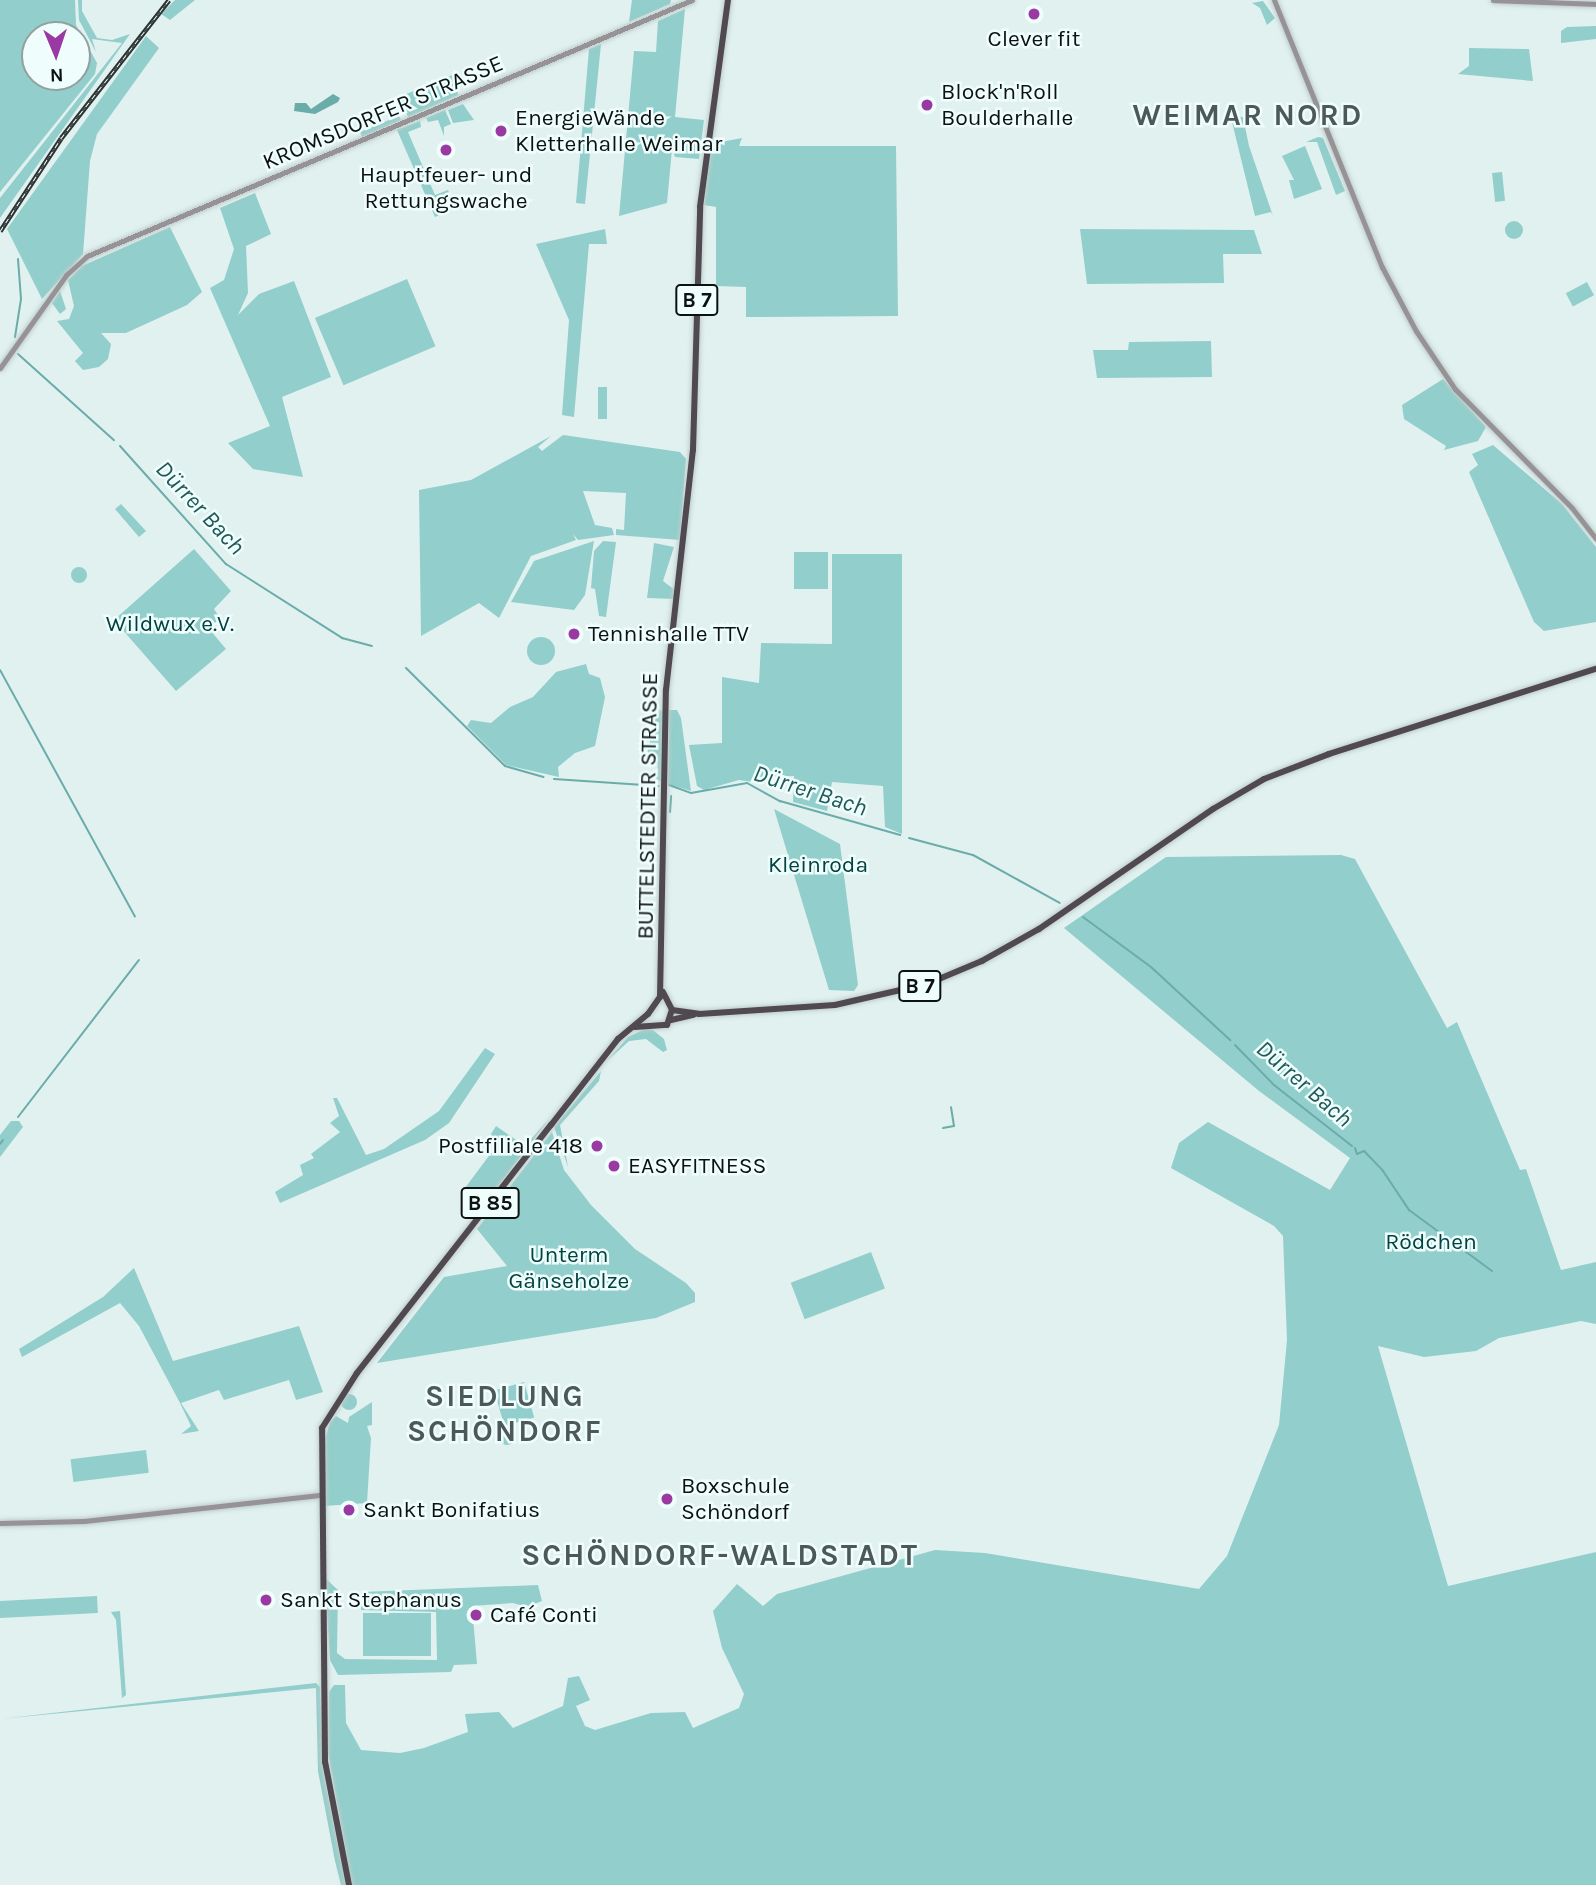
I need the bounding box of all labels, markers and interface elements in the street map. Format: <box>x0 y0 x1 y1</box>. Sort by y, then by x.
marker: Clever fit <box>1026 6 1042 22</box>
north arrow <box>21 21 91 91</box>
place label: Clever fit <box>988 25 1080 53</box>
street label: KROMSDORFER STRASSE <box>259 50 507 176</box>
text: N <box>49 64 64 86</box>
place label: Block'n'Roll Boulderhalle <box>941 78 1073 132</box>
marker: Block'n'Roll Boulderhalle <box>919 97 935 113</box>
district label: WEIMAR NORD <box>1134 97 1362 133</box>
place label: EnergieWände Kletterhalle Weimar <box>515 104 722 158</box>
marker: EnergieWände Kletterhalle Weimar <box>493 123 509 139</box>
marker: Hauptfeuer- und Rettungswache <box>438 142 454 158</box>
place label: Hauptfeuer- und Rettungswache <box>360 161 532 215</box>
road number: B 7 <box>674 282 720 318</box>
water label: Dürrer Bach <box>149 455 251 561</box>
park label: Wildwux e.V. <box>106 610 234 638</box>
place label: Tennishalle TTV <box>588 620 749 648</box>
marker: Tennishalle TTV <box>566 626 582 642</box>
street label: BUTTELSTEDTER STRASSE <box>632 672 664 940</box>
water label: Dürrer Bach <box>749 759 871 823</box>
park label: Kleinroda <box>768 851 868 879</box>
road number: B 7 <box>897 968 943 1004</box>
water label: Dürrer Bach <box>1250 1034 1358 1134</box>
place label: Postfiliale 418 <box>438 1132 583 1160</box>
marker: Postfiliale 418 <box>589 1138 605 1154</box>
place label: EASYFITNESS <box>628 1152 767 1180</box>
marker: EASYFITNESS <box>606 1158 622 1174</box>
road number: B 85 <box>460 1186 520 1220</box>
park label: Rödchen <box>1385 1228 1477 1256</box>
park label: Unterm Gänseholze <box>509 1241 629 1295</box>
district label: SIEDLUNG SCHÖNDORF <box>408 1378 602 1448</box>
place label: Boxschule Schöndorf <box>681 1472 790 1526</box>
marker: Boxschule Schöndorf <box>659 1491 675 1507</box>
place label: Sankt Bonifatius <box>363 1496 540 1524</box>
marker: Sankt Bonifatius <box>341 1502 357 1518</box>
district label: SCHÖNDORF-WALDSTADT <box>524 1537 916 1573</box>
place label: Sankt Stephanus <box>280 1586 462 1614</box>
marker: Sankt Stephanus <box>258 1592 274 1608</box>
place label: Café Conti <box>490 1601 598 1629</box>
marker: Café Conti <box>468 1607 484 1623</box>

